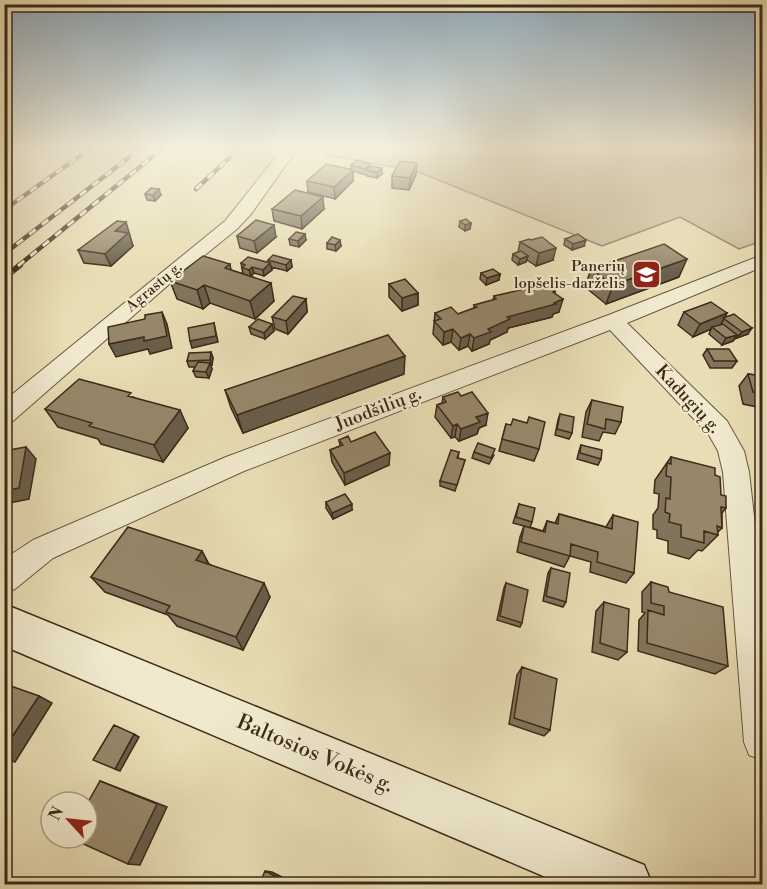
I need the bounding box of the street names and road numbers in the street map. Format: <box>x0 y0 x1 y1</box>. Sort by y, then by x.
street label: Agrastų g. <box>121 258 186 317</box>
street label: Kadugių g. <box>650 360 726 438</box>
street label: Juodšilių g. <box>331 382 424 436</box>
street label: Baltosios Vokės g. <box>232 709 397 799</box>

